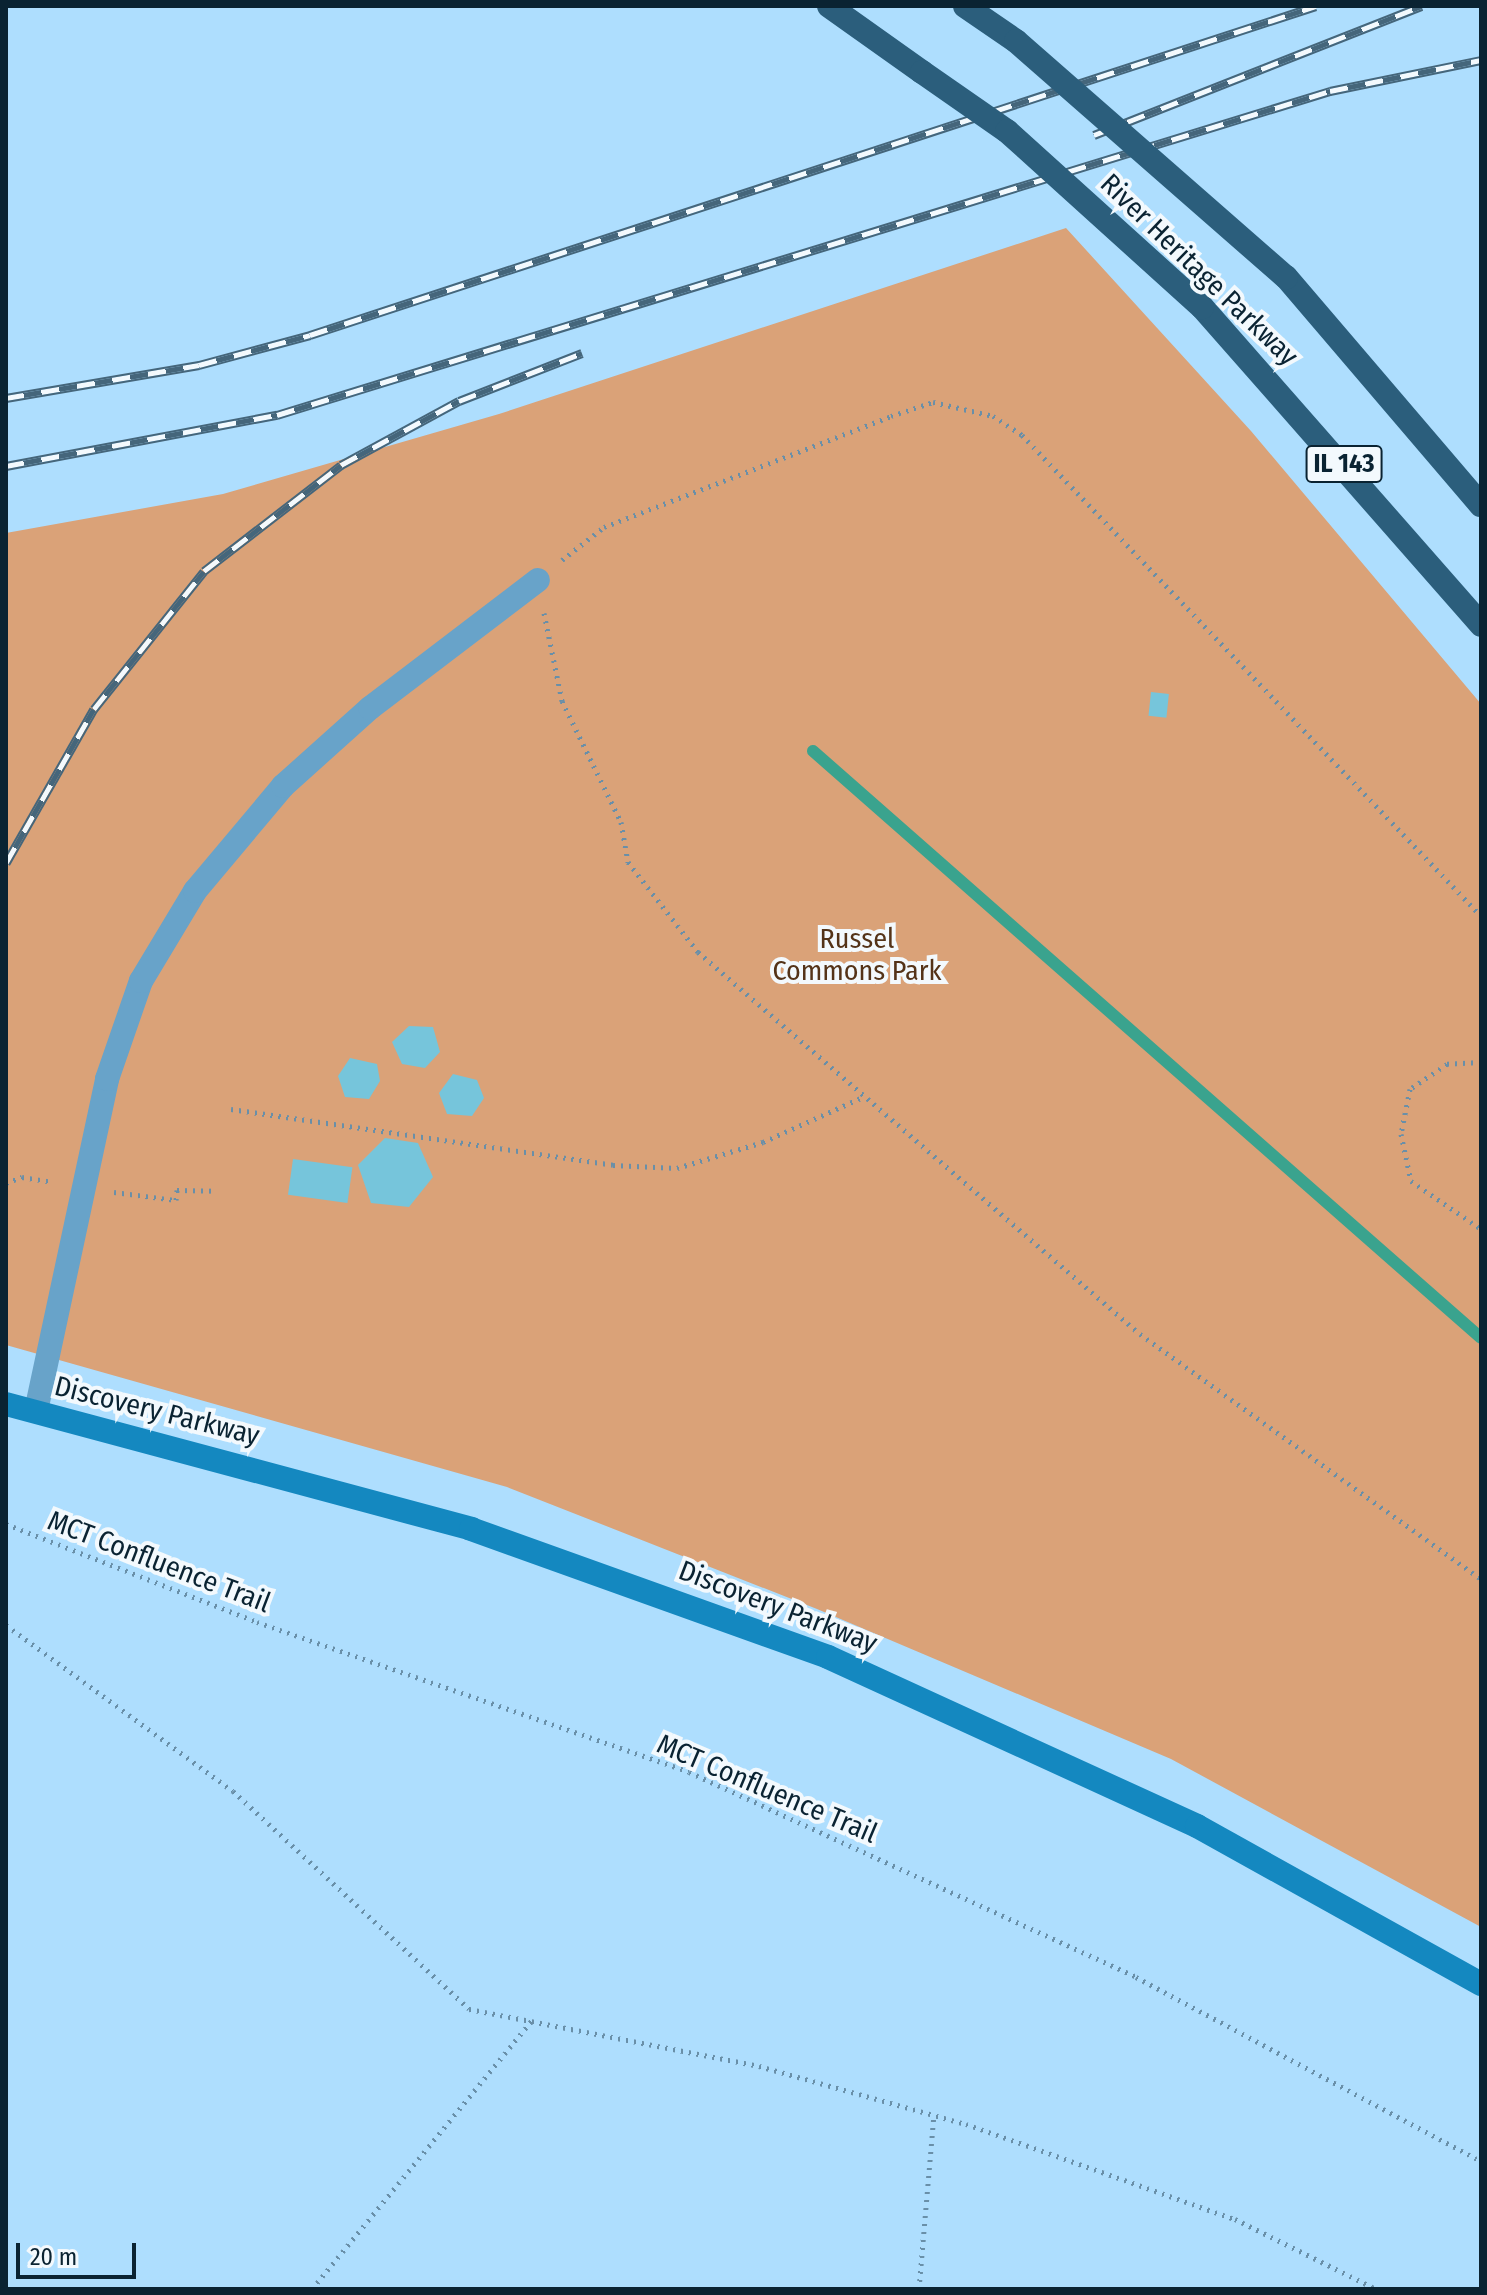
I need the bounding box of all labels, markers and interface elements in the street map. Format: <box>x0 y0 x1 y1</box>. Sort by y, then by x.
street label: River Heritage Parkway <box>1093 167 1305 373</box>
road number: IL 143 <box>1304 442 1384 486</box>
park label: Russel Commons Park <box>772 922 942 988</box>
street label: Discovery Parkway <box>51 1369 263 1453</box>
street label: MCT Confluence Trail <box>43 1504 275 1620</box>
street label: Discovery Parkway <box>674 1554 882 1660</box>
street label: MCT Confluence Trail <box>652 1727 882 1851</box>
scale bar <box>20 2227 140 2277</box>
text: 20 m <box>30 2243 77 2271</box>

